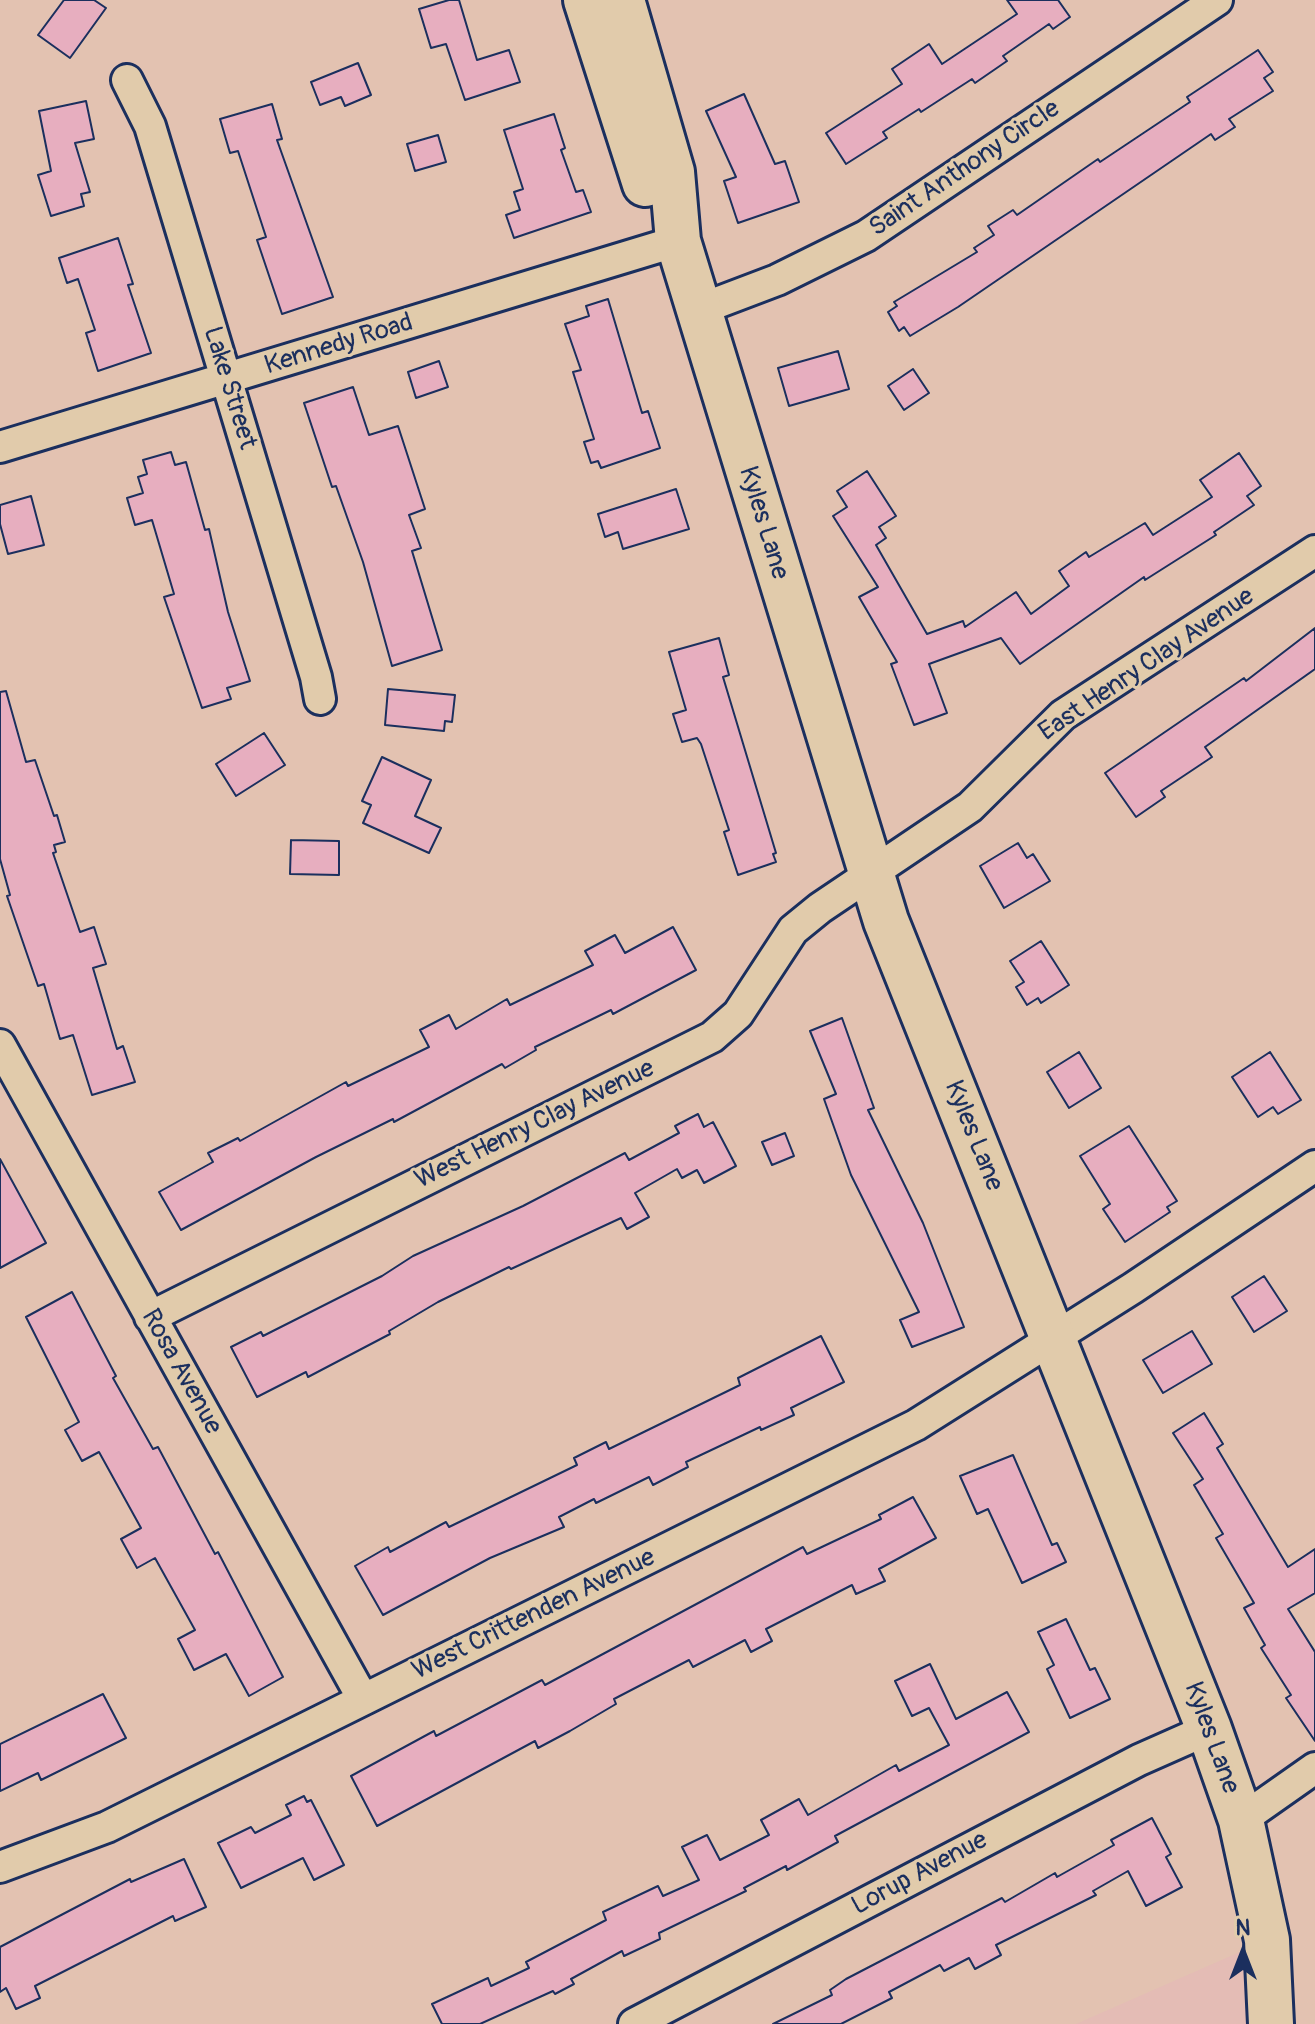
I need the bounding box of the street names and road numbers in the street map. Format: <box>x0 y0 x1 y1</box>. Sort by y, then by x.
street label: Saint Anthony Circle <box>864 94 1066 244</box>
street label: Kennedy Road <box>261 308 417 382</box>
street label: Lake Street <box>196 323 262 453</box>
street label: Kyles Lane <box>731 463 795 583</box>
street label: East Henry Clay Avenue <box>1033 581 1261 749</box>
street label: West Henry Clay Avenue <box>410 1054 660 1196</box>
street label: Kyles Lane <box>937 1076 1009 1196</box>
street label: Rosa Avenue <box>134 1304 228 1440</box>
street label: West Crittenden Avenue <box>408 1543 660 1687</box>
street label: Kyles Lane <box>1176 1678 1246 1798</box>
street label: Lorup Avenue <box>847 1825 993 1923</box>

